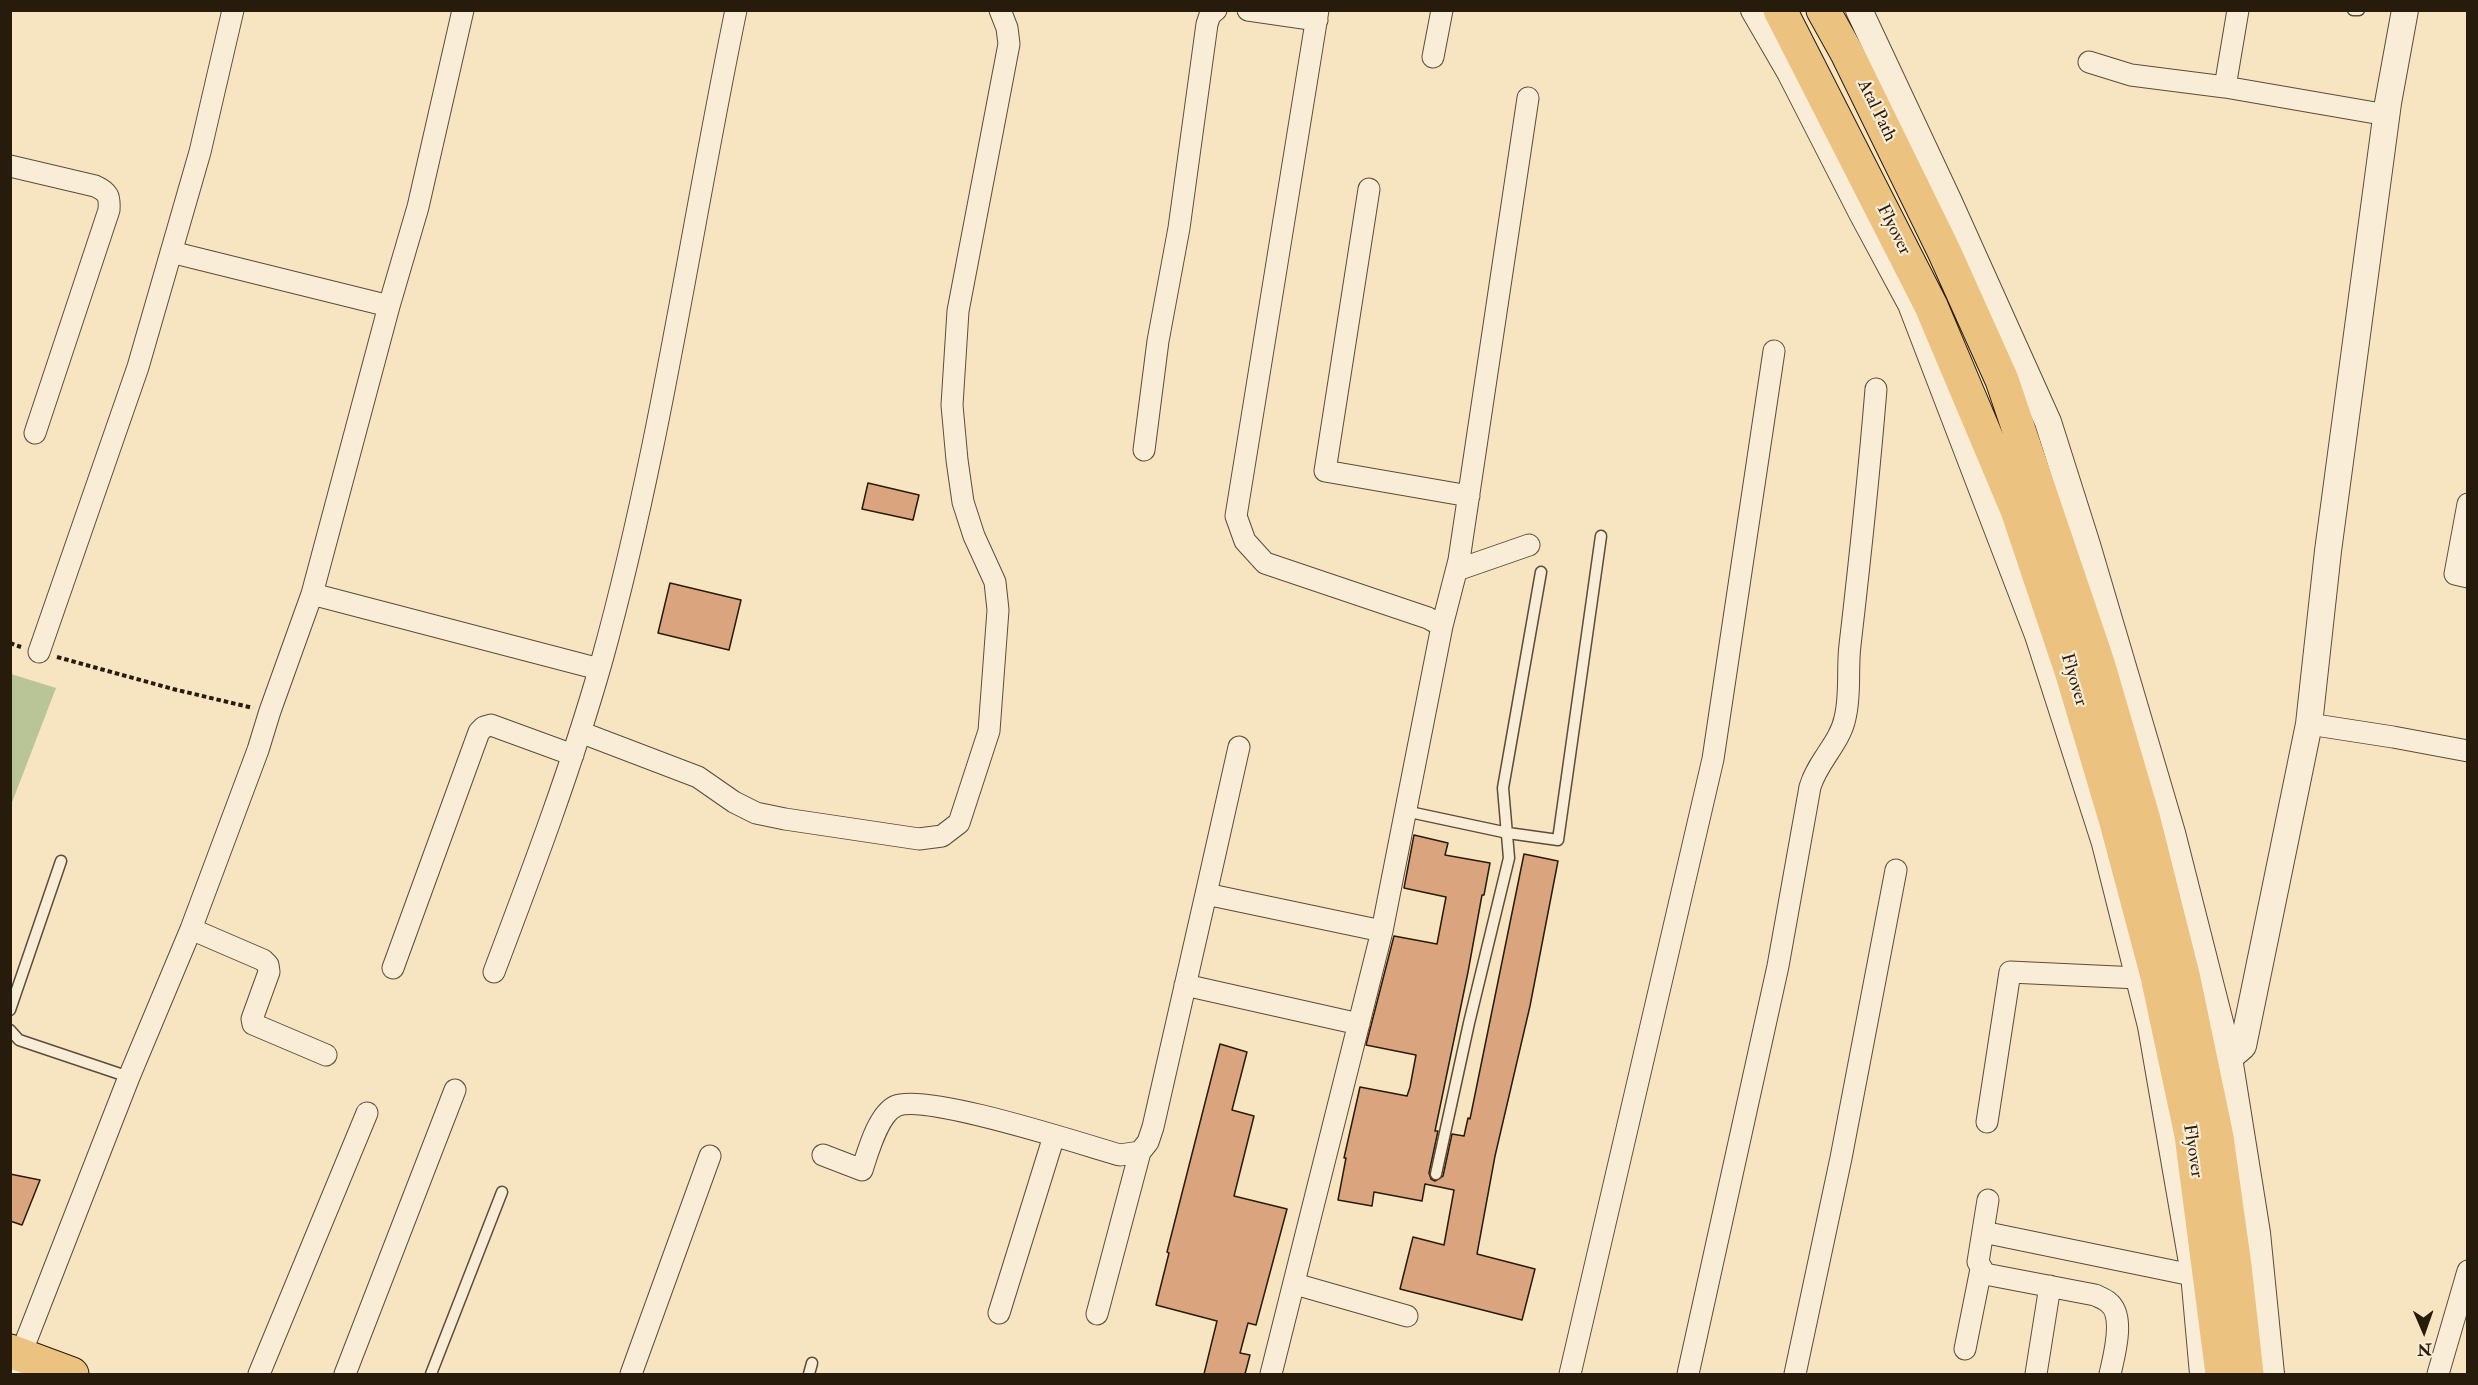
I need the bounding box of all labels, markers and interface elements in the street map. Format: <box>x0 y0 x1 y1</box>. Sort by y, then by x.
street label: Atal Path <box>1852 77 1900 145</box>
street label: Flyover <box>1871 201 1915 259</box>
street label: Flyover <box>2055 651 2091 709</box>
street label: Flyover <box>2177 1123 2207 1179</box>
north arrow <box>2394 1301 2454 1361</box>
text: N <box>2417 1339 2432 1359</box>

